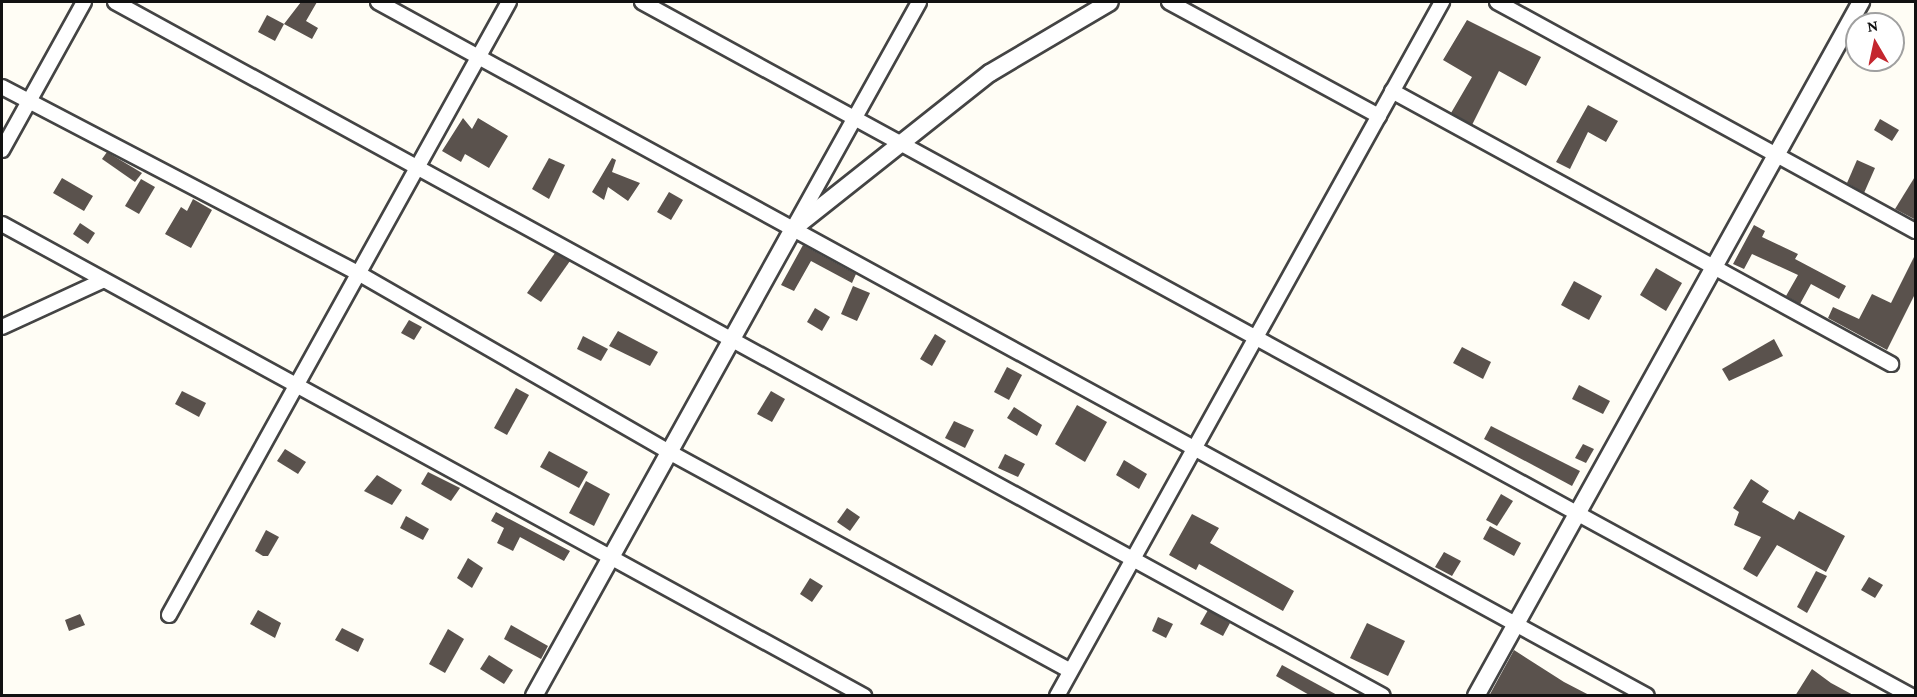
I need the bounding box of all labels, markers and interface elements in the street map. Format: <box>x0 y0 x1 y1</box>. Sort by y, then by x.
north arrow <box>1845 12 1905 72</box>
text: N <box>1866 16 1879 35</box>

